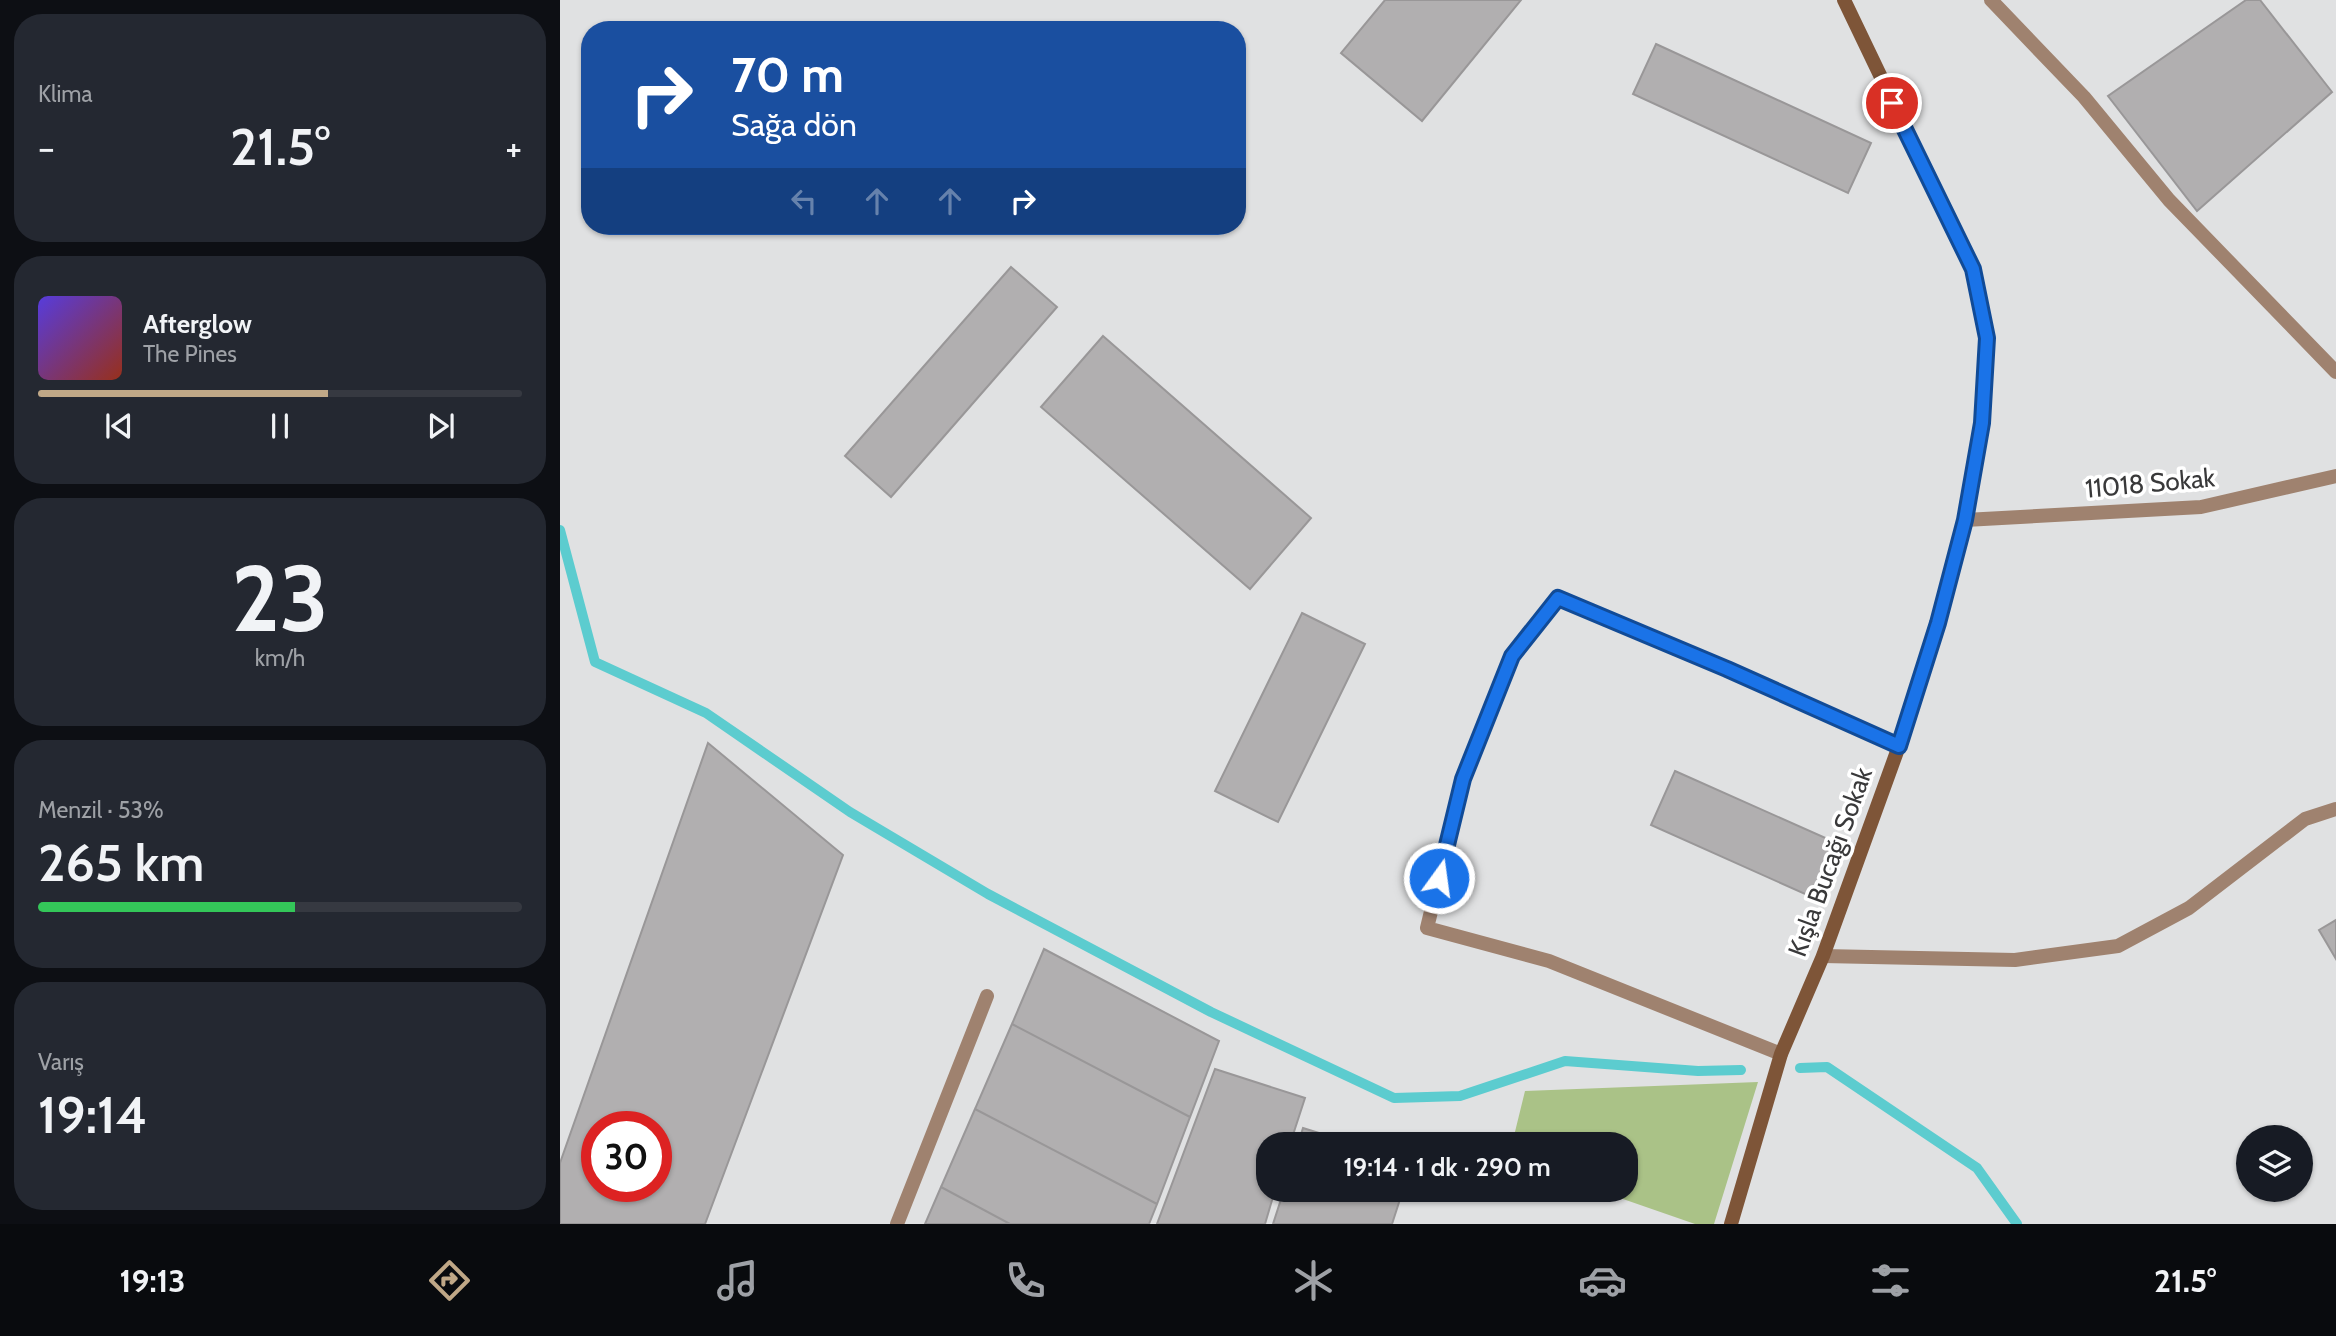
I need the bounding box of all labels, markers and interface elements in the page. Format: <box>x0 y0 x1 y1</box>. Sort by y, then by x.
text: 70 m <box>731 45 844 104</box>
icon: right <box>616 49 707 140</box>
pin <box>1862 73 1922 133</box>
text: Klima <box>38 80 93 108</box>
icon: arrive <box>1873 84 1911 122</box>
text: Sağa dön <box>731 105 857 144</box>
text: 21.5° <box>230 115 330 178</box>
text: − <box>38 124 55 171</box>
text: + <box>505 124 522 171</box>
icon: left <box>785 182 823 220</box>
icon: ahead <box>858 182 896 220</box>
icon: ahead <box>931 182 969 220</box>
icon: right <box>1004 182 1042 220</box>
text: Afterglow <box>143 308 252 340</box>
text: The Pines <box>143 340 237 368</box>
icon: previous <box>100 407 138 445</box>
icon: pause <box>261 407 299 445</box>
icon: next <box>422 407 460 445</box>
street label: 11018 Sokak <box>2084 461 2217 505</box>
text: 23 <box>231 543 329 654</box>
text: km/h <box>255 644 305 672</box>
street label: Kışla Bucağı Sokak <box>1781 763 1879 961</box>
text: Menzil · 53% <box>38 796 164 824</box>
text: 265 km <box>38 831 204 894</box>
position arrow <box>1402 841 1476 915</box>
text: Varış <box>38 1048 84 1076</box>
text: 19:14 <box>38 1083 147 1146</box>
speed limit sign: 30 <box>581 1111 672 1202</box>
map controls <box>2236 1125 2313 1202</box>
button: layers <box>2236 1125 2313 1202</box>
text: 19:14 · 1 dk · 290 m <box>1343 1151 1551 1183</box>
icon: directions <box>425 1256 474 1305</box>
icon: music <box>713 1256 762 1305</box>
icon: phone <box>1001 1256 1050 1305</box>
icon: climate <box>1289 1256 1338 1305</box>
icon: car <box>1578 1256 1627 1305</box>
icon: filters <box>1866 1256 1915 1305</box>
text: 19:13 <box>120 1261 186 1300</box>
text: 21.5° <box>2154 1261 2216 1300</box>

